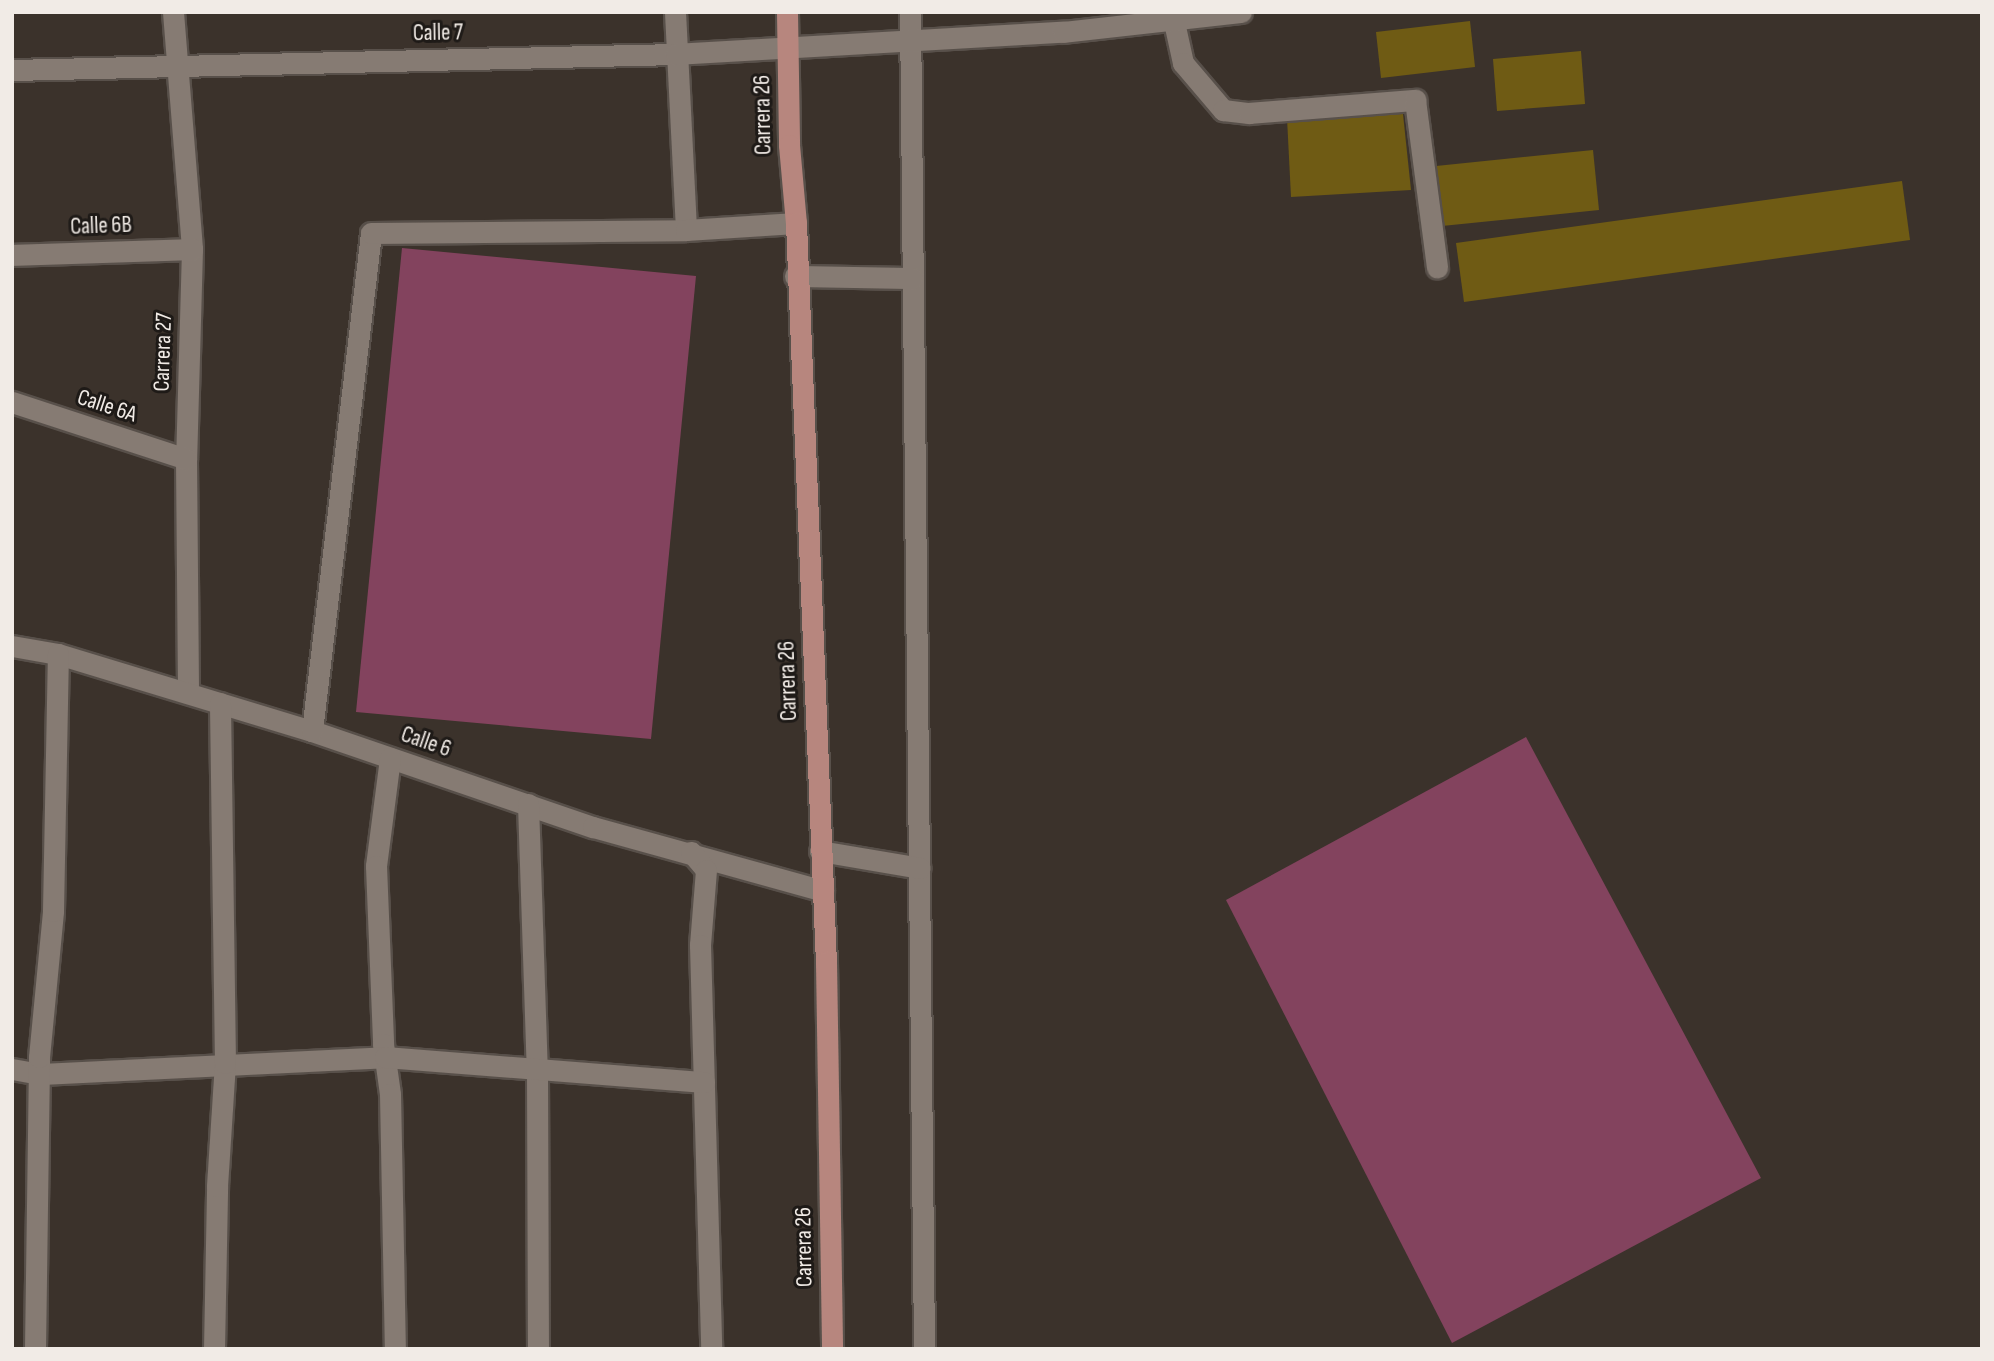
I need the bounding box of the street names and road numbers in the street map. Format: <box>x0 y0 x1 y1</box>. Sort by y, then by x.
street label: Calle 7 <box>413 19 463 47</box>
street label: Carrera 26 <box>749 75 777 155</box>
street label: Calle 6B <box>70 211 132 241</box>
street label: Carrera 27 <box>148 312 178 392</box>
street label: Calle 6A <box>74 383 140 429</box>
street label: Carrera 26 <box>773 641 803 721</box>
street label: Calle 6 <box>397 721 455 763</box>
street label: Carrera 26 <box>790 1207 818 1287</box>

